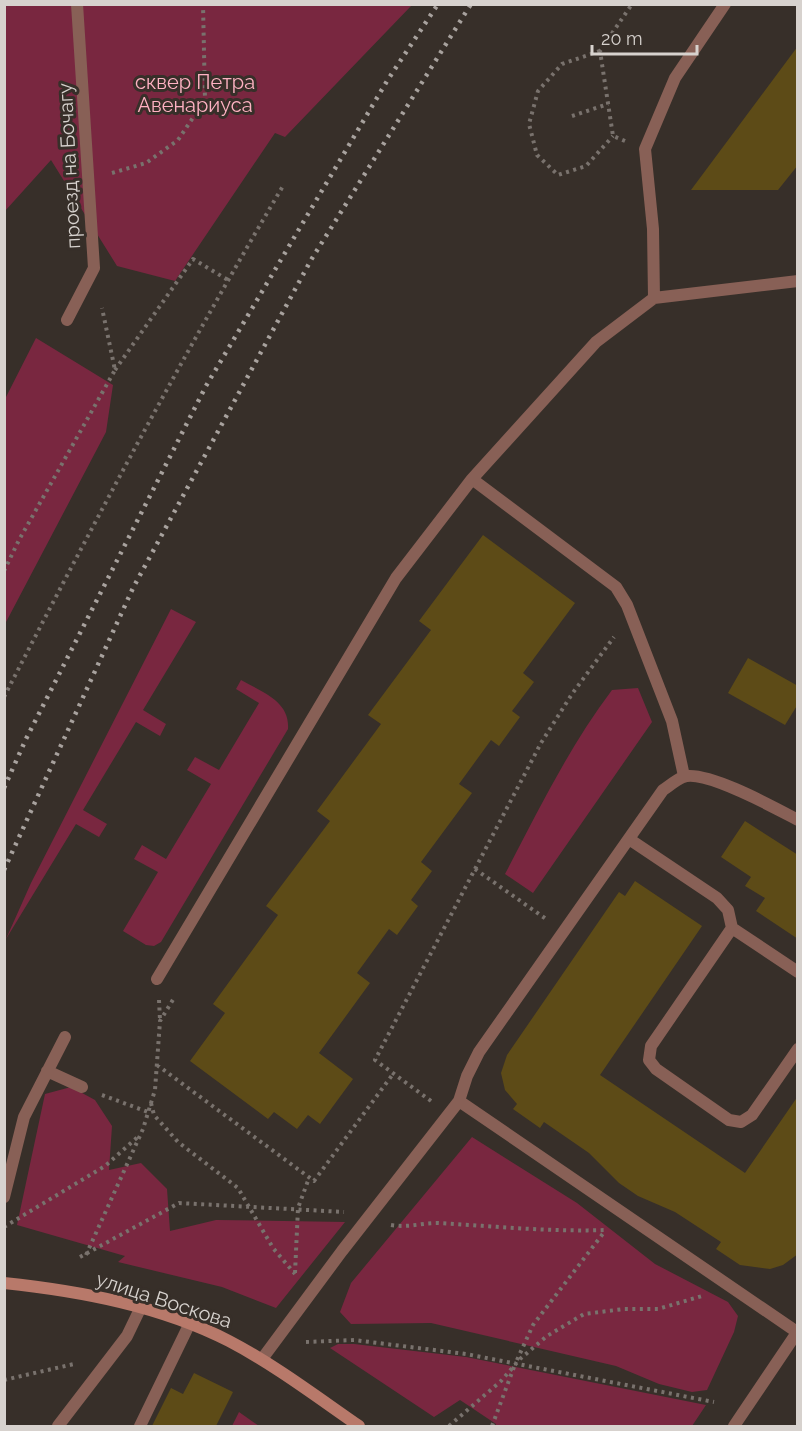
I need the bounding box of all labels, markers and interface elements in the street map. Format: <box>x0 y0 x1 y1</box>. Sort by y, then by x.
scale bar <box>592 18 697 56</box>
text: 20 m <box>601 28 643 49</box>
park label: сквер Петра Авенариуса <box>135 70 255 117</box>
street label: проезд на Бочагу <box>53 82 85 249</box>
street label: улица Воскова <box>93 1267 235 1333</box>

